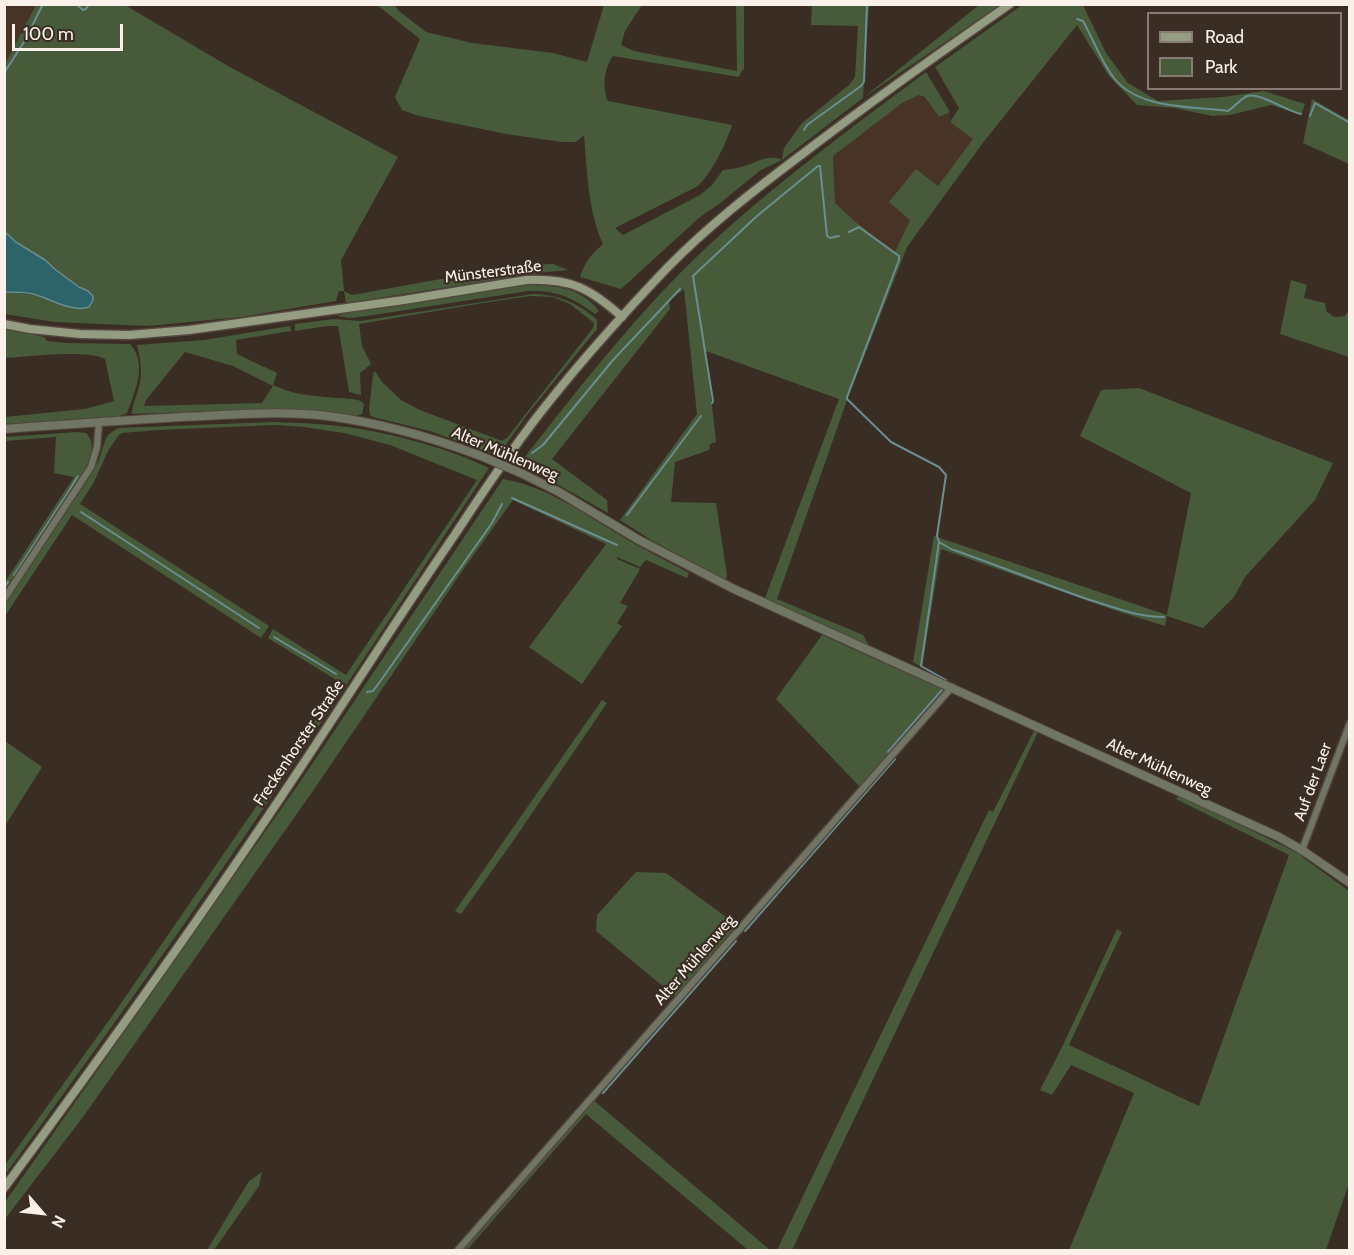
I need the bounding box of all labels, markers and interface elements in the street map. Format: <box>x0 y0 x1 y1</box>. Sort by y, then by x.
scale bar <box>15 12 126 50</box>
legend <box>1147 12 1342 90</box>
text: 100 m <box>23 23 74 45</box>
text: Road <box>1205 26 1244 48</box>
text: Park <box>1205 56 1237 78</box>
street label: Münsterstraße <box>444 257 542 287</box>
street label: Alter Mühlenweg <box>449 423 561 485</box>
street label: Freckenhorster Straße <box>250 676 348 810</box>
street label: Alter Mühlenweg <box>1103 734 1215 800</box>
street label: Auf der Laer <box>1290 740 1336 824</box>
street label: Alter Mühlenweg <box>650 911 740 1009</box>
north arrow <box>12 1183 72 1243</box>
text: N <box>47 1212 69 1231</box>

